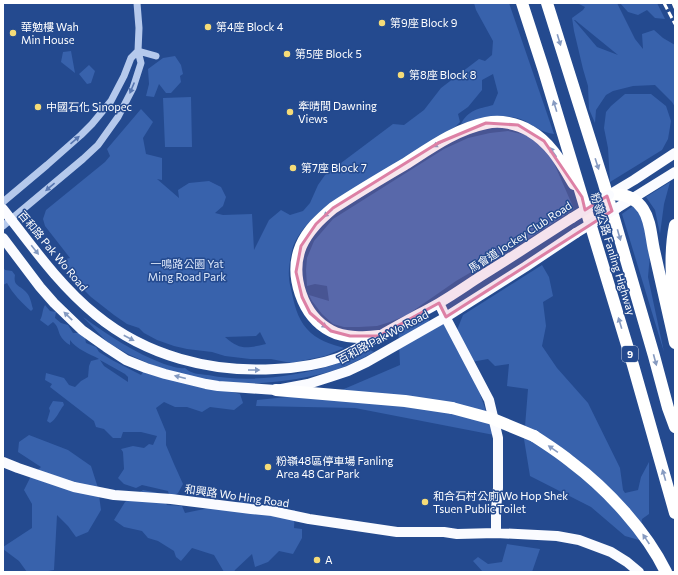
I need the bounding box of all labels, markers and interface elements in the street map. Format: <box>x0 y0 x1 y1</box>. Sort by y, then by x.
place label: 第9座 Block 9 <box>390 16 458 29</box>
marker: 第9座 Block 9 <box>377 18 387 28</box>
place label: 華勉樓 Wah Min House <box>21 20 79 46</box>
place label: 第4座 Block 4 <box>216 20 284 33</box>
marker: 第4座 Block 4 <box>203 22 213 32</box>
marker: 華勉樓 Wah Min House <box>8 28 18 38</box>
one-way arrow <box>556 35 562 47</box>
place label: 第5座 Block 5 <box>295 47 362 60</box>
marker: 第5座 Block 5 <box>282 49 292 59</box>
place label: 第8座 Block 8 <box>409 68 477 81</box>
marker: 第8座 Block 8 <box>396 70 406 80</box>
one-way arrow <box>129 83 135 94</box>
place label: 牽晴間 Dawning Views <box>298 99 377 125</box>
one-way arrow <box>552 99 558 111</box>
place label: 中國石化 Sinopec <box>46 100 132 113</box>
marker: 中國石化 Sinopec <box>33 102 43 112</box>
marker: 牽晴間 Dawning Views <box>285 107 295 117</box>
one-way arrow <box>70 136 80 145</box>
one-way arrow <box>432 140 444 147</box>
one-way arrow <box>549 147 557 157</box>
one-way arrow <box>595 159 601 171</box>
place label: 第7座 Block 7 <box>301 161 367 174</box>
marker: 第7座 Block 7 <box>288 163 298 173</box>
one-way arrow <box>45 182 55 191</box>
street label: 粉嶺公路 Fanling Highway <box>589 191 638 317</box>
street label: 馬會道 Jockey Club Road <box>466 198 574 276</box>
street label: 百和路 Pak Wo Road <box>16 208 91 293</box>
one-way arrow <box>322 208 333 217</box>
one-way arrow <box>616 229 622 241</box>
one-way arrow <box>30 245 39 256</box>
park label: 一鳴路公園 Yat Ming Road Park <box>148 257 226 283</box>
street label: 百和路 Pak Wo Road <box>335 307 430 366</box>
one-way arrow <box>63 311 73 321</box>
one-way arrow <box>617 317 623 329</box>
one-way arrow <box>316 320 327 329</box>
one-way arrow <box>123 335 135 341</box>
road number: 9 <box>622 346 638 362</box>
one-way arrow <box>652 354 658 366</box>
one-way arrow <box>248 367 261 373</box>
one-way arrow <box>174 374 186 380</box>
one-way arrow <box>548 445 558 453</box>
place label: 粉嶺48區停車場 Fanling Area 48 Car Park <box>276 454 393 480</box>
marker: 粉嶺48區停車場 Fanling Area 48 Car Park <box>263 462 273 472</box>
one-way arrow <box>661 469 667 481</box>
street label: 和興路 Wo Hing Road <box>184 482 290 509</box>
place label: 和合石村公廁 Wo Hop Shek Tsuen Public Toilet <box>433 489 568 515</box>
marker: 和合石村公廁 Wo Hop Shek Tsuen Public Toilet <box>420 497 430 507</box>
one-way arrow <box>642 534 650 544</box>
place label: A <box>325 553 333 566</box>
marker: A <box>312 555 322 565</box>

